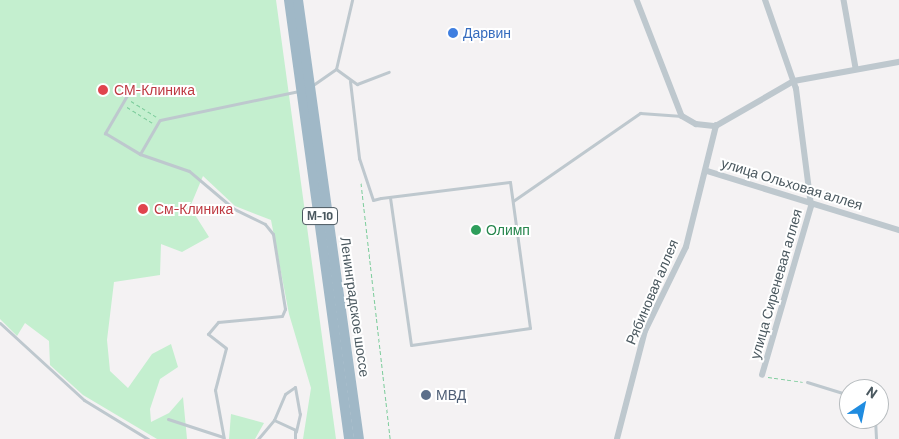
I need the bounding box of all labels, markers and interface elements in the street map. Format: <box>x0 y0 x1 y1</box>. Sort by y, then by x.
place label: Дарвин <box>463 25 511 41</box>
marker: Дарвин <box>447 27 459 39</box>
place label: СМ-Клиника <box>114 82 195 98</box>
marker: СМ-Клиника <box>96 83 110 97</box>
street label: улица Ольховая аллея <box>719 154 865 214</box>
place label: См-Клиника <box>154 201 233 217</box>
marker: См-Клиника <box>136 202 150 216</box>
road number: М-10 <box>301 207 339 226</box>
street label: улица Сиреневая аллея <box>747 207 805 361</box>
place label: Олимп <box>486 222 530 238</box>
marker: Олимп <box>470 224 482 236</box>
street label: Ленинградское шоссе <box>337 236 373 378</box>
street label: Рябиновая аллея <box>622 237 682 347</box>
north arrow <box>839 379 889 429</box>
text: N <box>863 382 881 402</box>
place label: МВД <box>436 387 466 403</box>
marker: МВД <box>420 389 432 401</box>

